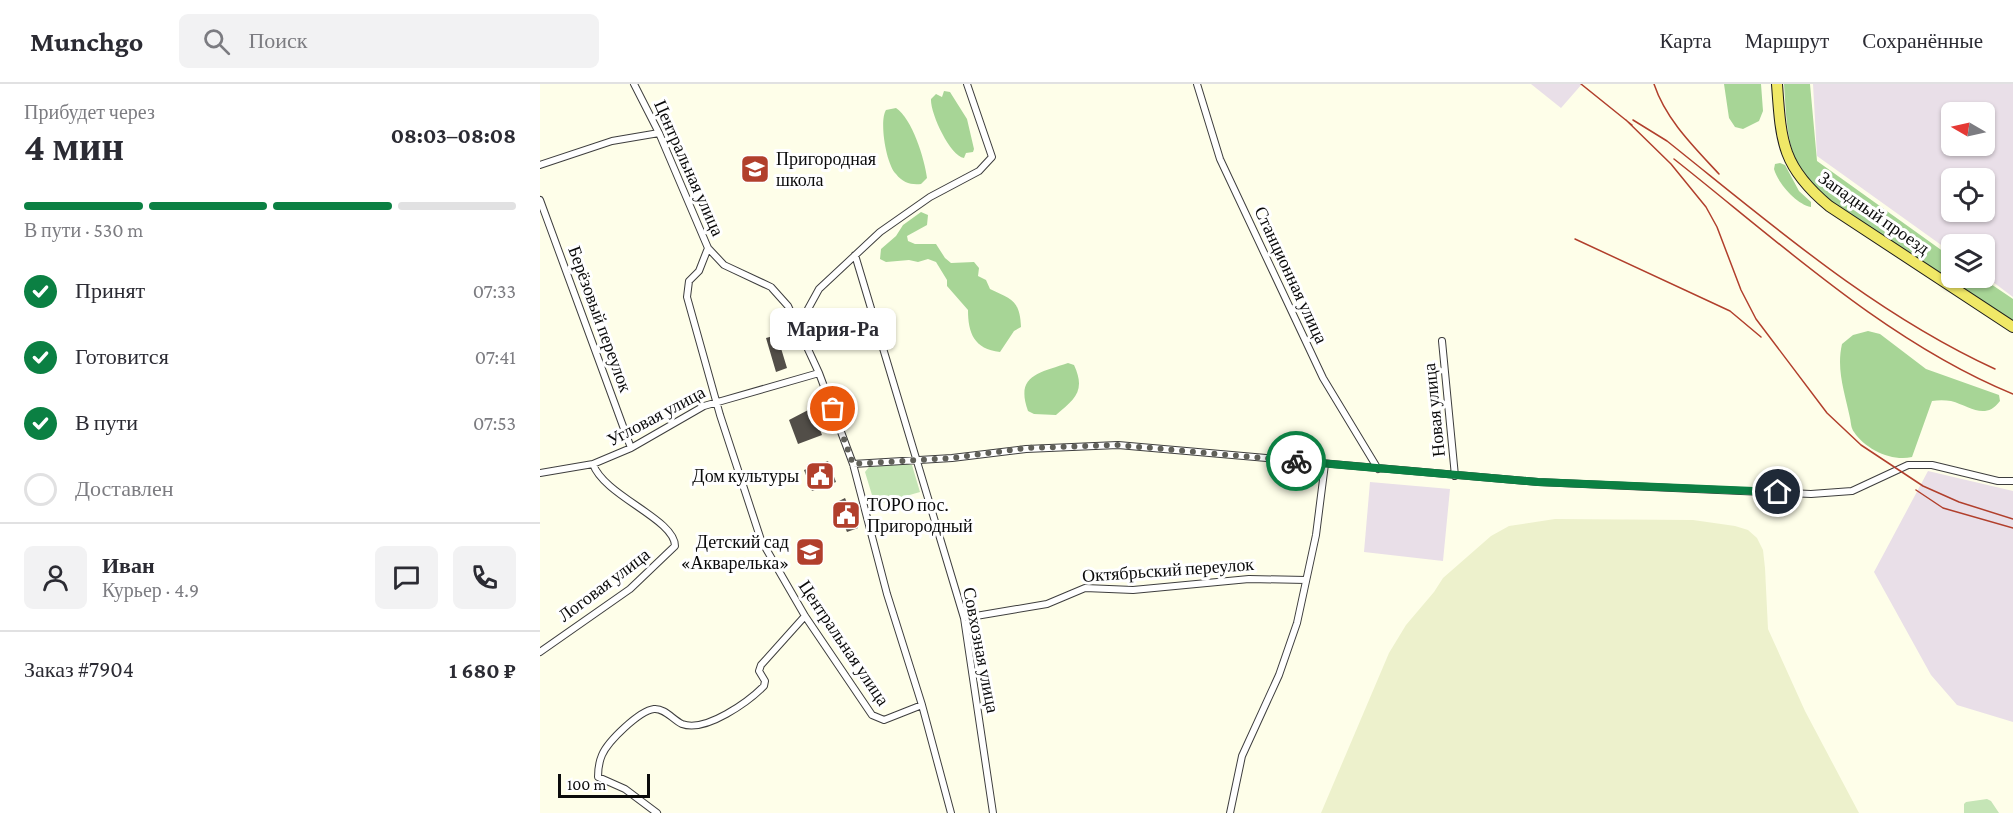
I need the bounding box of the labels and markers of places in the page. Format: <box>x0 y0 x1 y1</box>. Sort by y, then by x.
place label: Пригородная школа <box>776 149 876 190</box>
school or university icon: Пригородная школа <box>739 153 771 185</box>
callout: Мария-Ра <box>770 307 896 349</box>
pin <box>807 383 858 434</box>
public building icon: Дом культуры <box>804 460 836 492</box>
place label: Дом культуры <box>692 466 799 486</box>
pin <box>1752 466 1803 517</box>
place label: ТОРО пос. Пригородный <box>867 495 973 536</box>
public building icon: ТОРО пос. Пригородный <box>830 499 862 531</box>
place label: Детский сад «Акварелька» <box>681 532 789 573</box>
school or university icon: Детский сад «Акварелька» <box>794 536 826 568</box>

